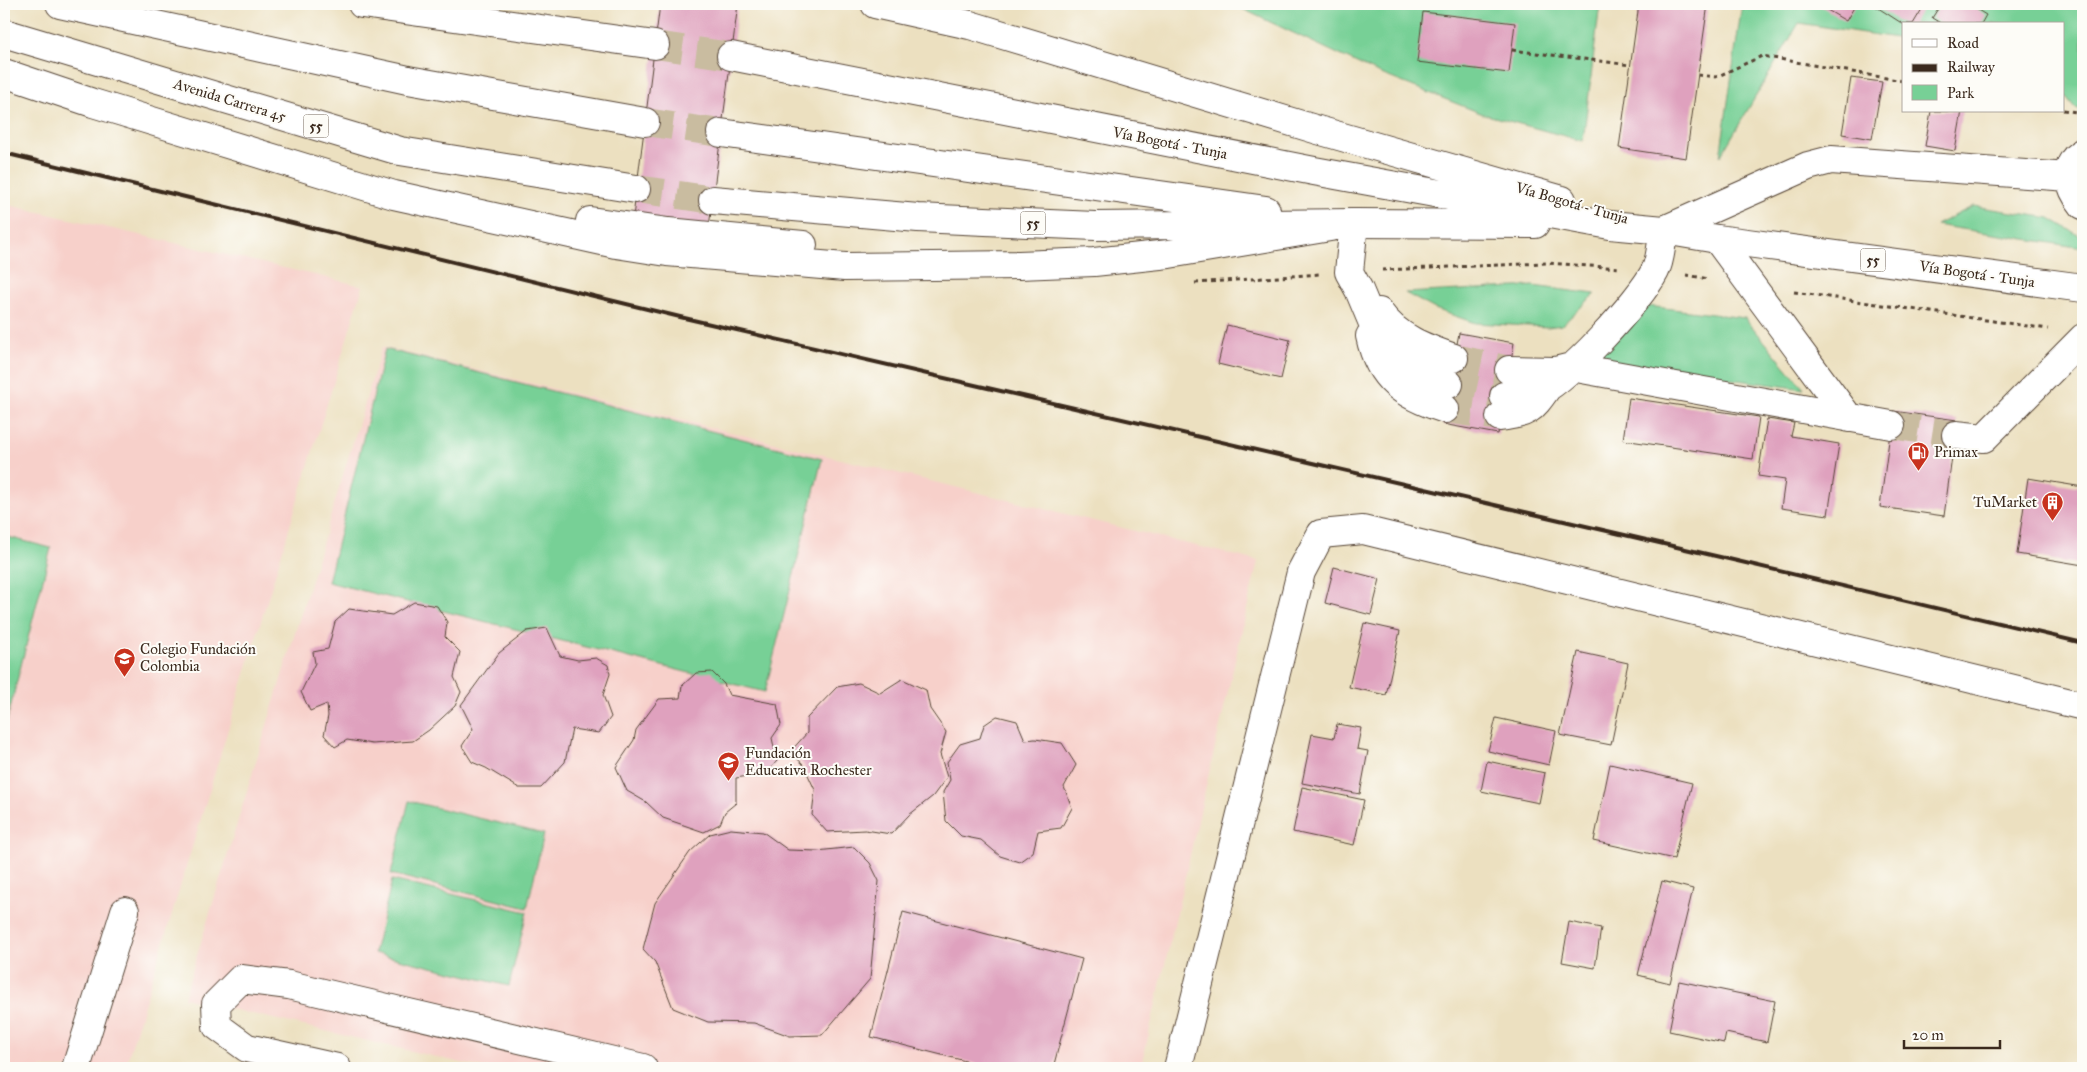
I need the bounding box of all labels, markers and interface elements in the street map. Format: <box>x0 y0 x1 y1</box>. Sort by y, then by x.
legend <box>1902 22 2064 112</box>
text: Road <box>1947 34 1979 52</box>
text: Railway <box>1947 58 1996 76</box>
street label: Avenida Carrera 45 <box>171 74 288 126</box>
text: Park <box>1947 84 1974 102</box>
road number: 55 <box>304 114 328 138</box>
street label: Vía Bogotá - Tunja <box>1110 123 1229 163</box>
street label: Vía Bogotá - Tunja <box>1513 178 1631 228</box>
road number: 55 <box>1020 212 1046 234</box>
road number: 55 <box>1860 248 1886 272</box>
street label: Vía Bogotá - Tunja <box>1917 257 2037 291</box>
fuel station icon: Primax <box>1906 440 1930 471</box>
place label: Primax <box>1934 443 1978 461</box>
building icon: TuMarket <box>2041 490 2065 521</box>
place label: TuMarket <box>1973 493 2038 511</box>
place label: Colegio Fundación Colombia <box>140 640 256 675</box>
school or university icon: Colegio Fundación Colombia <box>112 646 136 677</box>
place label: Fundación Educativa Rochester <box>745 744 872 779</box>
school or university icon: Fundación Educativa Rochester <box>717 750 741 781</box>
scale bar <box>1904 1017 2001 1049</box>
text: 20 m <box>1912 1026 1944 1044</box>

